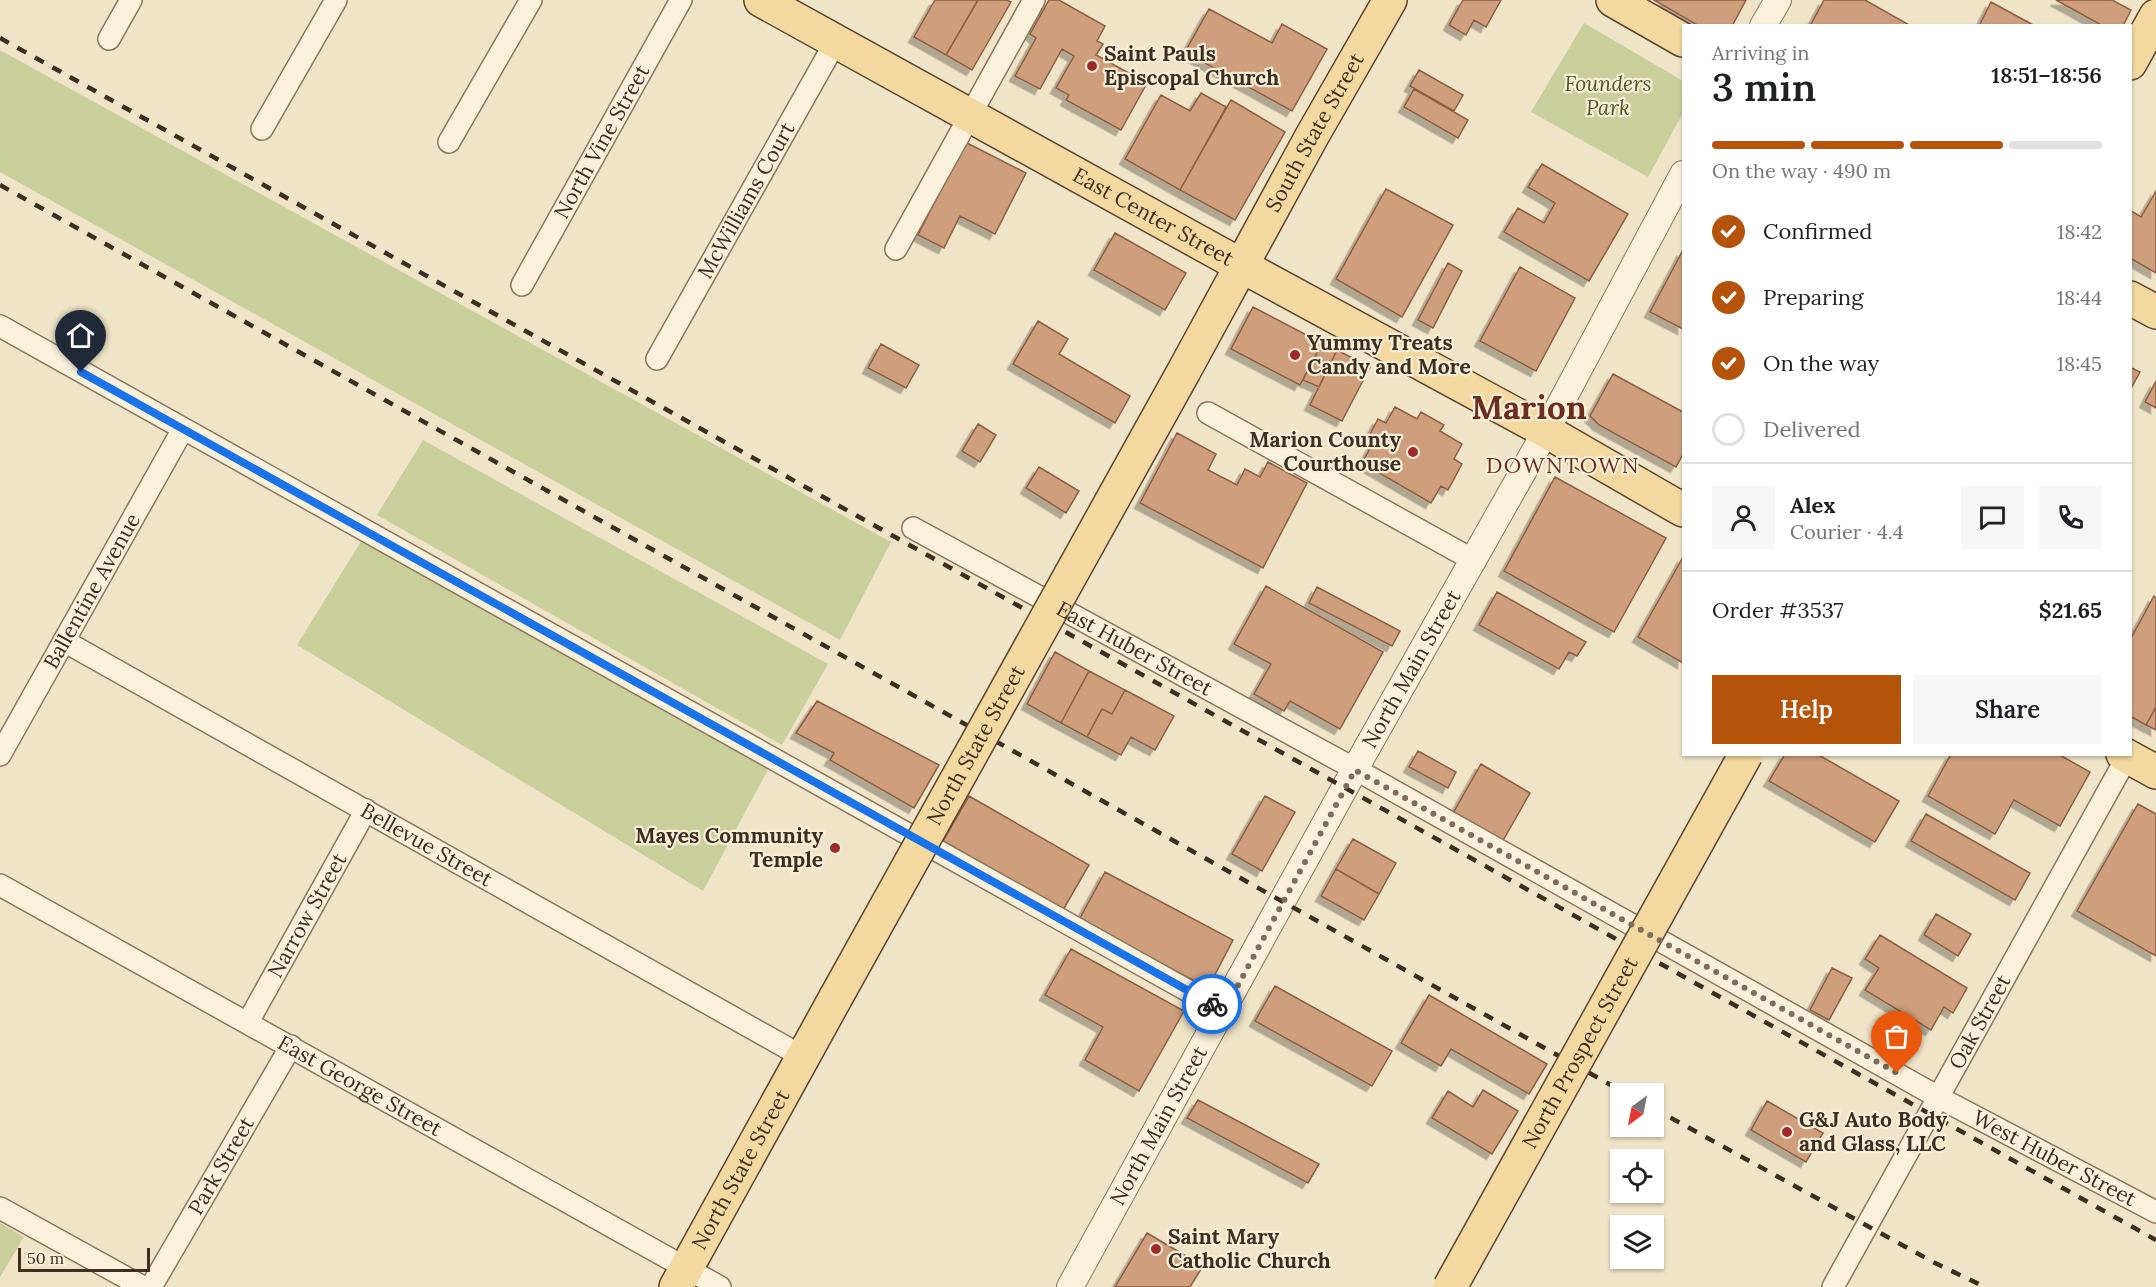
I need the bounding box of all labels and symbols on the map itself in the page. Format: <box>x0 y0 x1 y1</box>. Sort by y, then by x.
place label: Saint Pauls Episcopal Church <box>1104 40 1279 91</box>
street label: South State Street <box>1259 47 1370 217</box>
street label: North Vine Street <box>548 59 656 223</box>
marker: Saint Pauls Episcopal Church <box>1085 59 1099 73</box>
park label: Founders Park <box>1564 70 1652 121</box>
street label: McWilliams Court <box>691 116 801 283</box>
street label: East Center Street <box>1068 161 1239 272</box>
pin <box>55 310 106 372</box>
place label: Yummy Treats Candy and More <box>1307 329 1471 380</box>
marker: Yummy Treats Candy and More <box>1288 348 1302 362</box>
district label: Marion <box>1471 386 1587 428</box>
place label: Marion County Courthouse <box>1249 426 1401 477</box>
marker: Marion County Courthouse <box>1406 445 1420 459</box>
district label: DOWNTOWN <box>1486 451 1640 479</box>
street label: Ballentine Avenue <box>37 508 146 673</box>
street label: North Main Street <box>1356 584 1467 753</box>
street label: East Huber Street <box>1052 595 1218 702</box>
street label: North State Street <box>920 660 1031 830</box>
street label: Bellevue Street <box>356 797 498 893</box>
place label: Mayes Community Temple <box>635 822 823 873</box>
marker: Mayes Community Temple <box>828 841 842 855</box>
street label: Narrow Street <box>261 847 353 982</box>
street label: North Prospect Street <box>1516 951 1644 1153</box>
street label: Oak Street <box>1943 969 2017 1074</box>
courier <box>1182 974 1242 1034</box>
pin <box>1871 1011 1922 1073</box>
street label: East George Street <box>273 1029 448 1142</box>
street label: North Main Street <box>1104 1041 1213 1210</box>
north arrow <box>1610 1083 1664 1137</box>
street label: North State Street <box>685 1084 796 1254</box>
street label: West Huber Street <box>1968 1104 2142 1213</box>
place label: G&J Auto Body and Glass, LLC <box>1799 1106 1948 1157</box>
street label: Park Street <box>182 1111 260 1220</box>
marker: G&J Auto Body and Glass, LLC <box>1780 1125 1794 1139</box>
place label: Saint Mary Catholic Church <box>1168 1223 1331 1274</box>
marker: Saint Mary Catholic Church <box>1149 1242 1163 1256</box>
scale bar <box>18 1245 150 1272</box>

